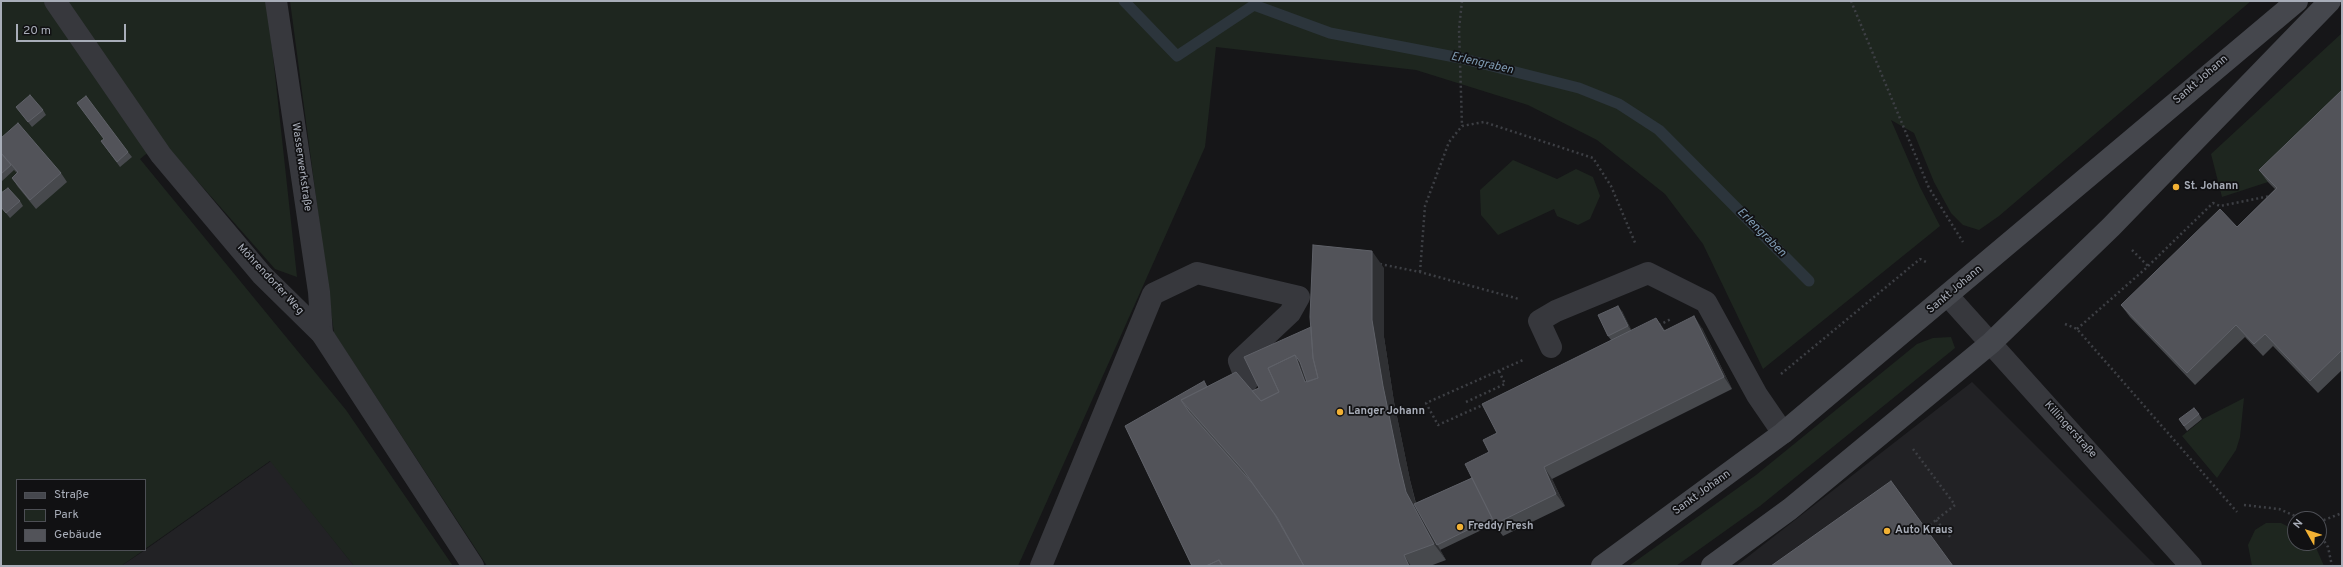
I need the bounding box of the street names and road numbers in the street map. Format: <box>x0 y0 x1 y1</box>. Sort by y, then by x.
street label: Sankt Johann <box>2171 53 2231 107</box>
street label: Wasserwerkstraße <box>288 122 314 212</box>
street label: Möhrendorfer Weg <box>234 242 306 318</box>
street label: Sankt Johann <box>1925 263 1985 317</box>
street label: Killingerstraße <box>2041 399 2099 461</box>
street label: Sankt Johann <box>1671 468 1733 518</box>

